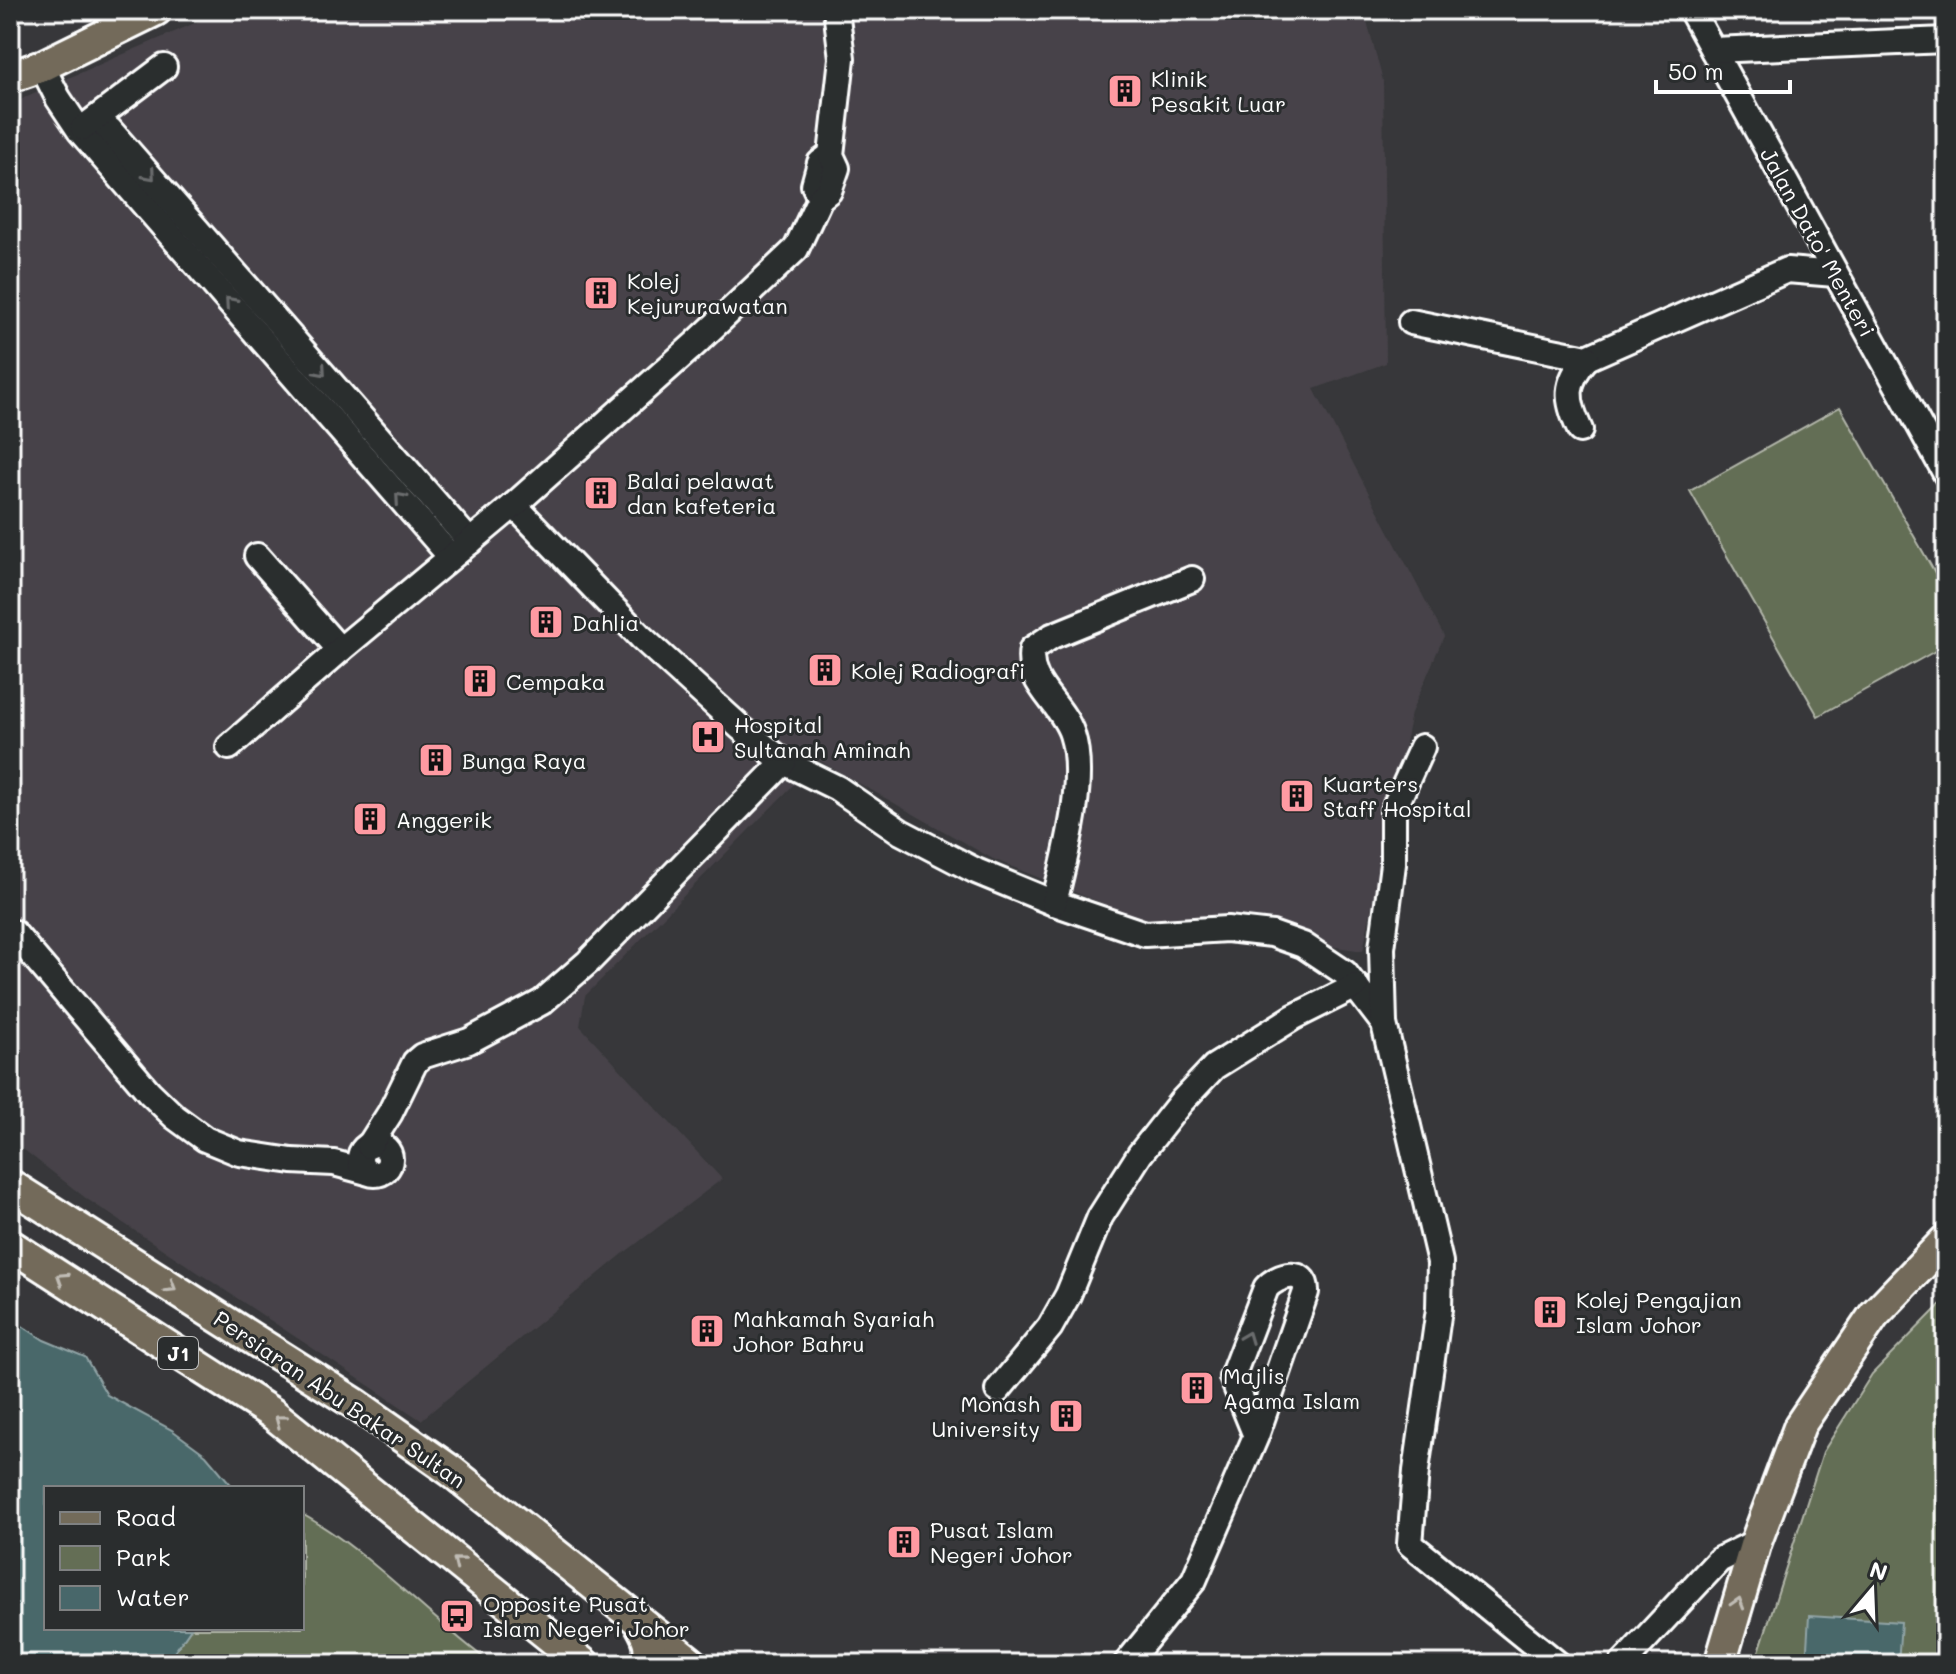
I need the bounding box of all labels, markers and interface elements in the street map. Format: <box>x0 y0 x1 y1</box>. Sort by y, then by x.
scale bar <box>1656 44 1790 94</box>
text: 50 m <box>1668 55 1724 86</box>
place label: Klinik Pesakit Luar <box>1151 64 1286 118</box>
building icon: Klinik Pesakit Luar <box>1106 72 1144 110</box>
street label: Jalan Dato' Menteri <box>1754 142 1882 342</box>
one-way arrow <box>140 166 155 181</box>
place label: Kolej Kejururawatan <box>627 266 788 320</box>
building icon: Kolej Kejururawatan <box>582 274 620 312</box>
one-way arrow <box>225 297 240 312</box>
one-way arrow <box>311 362 326 377</box>
place label: Balai pelawat dan kafeteria <box>627 466 776 520</box>
building icon: Balai pelawat dan kafeteria <box>582 474 620 512</box>
one-way arrow <box>395 493 410 508</box>
building icon: Dahlia <box>527 603 565 641</box>
place label: Dahlia <box>572 608 639 637</box>
building icon: Kolej Radiografi <box>806 651 844 689</box>
place label: Kolej Radiografi <box>851 656 1025 685</box>
building icon: Cempaka <box>461 662 499 700</box>
place label: Cempaka <box>506 667 606 696</box>
place label: Hospital Sultanah Aminah <box>734 710 910 764</box>
hospital icon: Hospital Sultanah Aminah <box>689 718 727 756</box>
building icon: Bunga Raya <box>417 741 455 779</box>
place label: Bunga Raya <box>462 746 586 775</box>
place label: Kuarters Staff Hospital <box>1323 769 1472 823</box>
building icon: Kuarters Staff Hospital <box>1278 777 1316 815</box>
building icon: Anggerik <box>351 800 389 838</box>
place label: Anggerik <box>396 805 492 834</box>
one-way arrow <box>56 1273 71 1288</box>
one-way arrow <box>162 1277 176 1292</box>
place label: Kolej Pengajian Islam Johor <box>1576 1285 1742 1339</box>
building icon: Kolej Pengajian Islam Johor <box>1531 1293 1569 1331</box>
street label: Persiaran Abu Bakar Sultan <box>208 1304 472 1494</box>
place label: Mahkamah Syariah Johor Bahru <box>733 1304 934 1358</box>
building icon: Mahkamah Syariah Johor Bahru <box>688 1312 726 1350</box>
one-way arrow <box>1237 1331 1254 1345</box>
road number: J1 <box>158 1337 198 1369</box>
place label: Majlis Agama Islam <box>1223 1361 1360 1415</box>
building icon: Majlis Agama Islam <box>1178 1369 1216 1407</box>
place label: Monash University <box>932 1389 1040 1443</box>
building icon: Monash University <box>1047 1397 1085 1435</box>
one-way arrow <box>274 1415 289 1429</box>
legend <box>44 1486 304 1630</box>
text: Road <box>116 1501 176 1532</box>
place label: Pusat Islam Negeri Johor <box>930 1515 1073 1569</box>
building icon: Pusat Islam Negeri Johor <box>885 1523 923 1561</box>
text: Park <box>116 1541 170 1572</box>
north arrow <box>1832 1550 1912 1630</box>
text: N <box>1866 1554 1891 1587</box>
one-way arrow <box>453 1557 468 1572</box>
text: Water <box>116 1581 190 1612</box>
place label: Opposite Pusat Islam Negeri Johor <box>483 1589 690 1643</box>
bus stop icon: Opposite Pusat Islam Negeri Johor <box>438 1597 476 1635</box>
one-way arrow <box>1729 1597 1745 1610</box>

